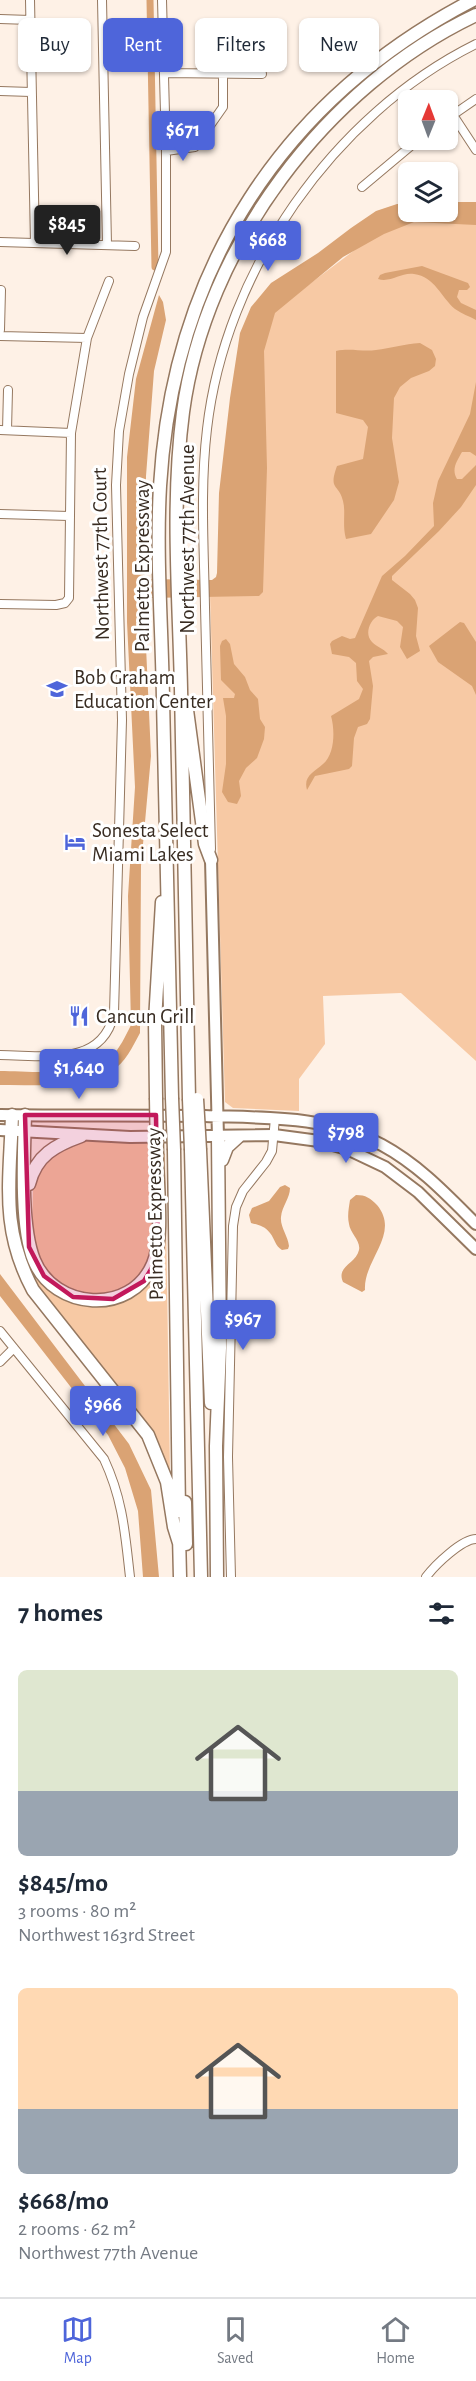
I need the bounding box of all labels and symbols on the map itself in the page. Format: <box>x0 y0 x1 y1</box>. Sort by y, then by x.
north arrow <box>398 90 458 150</box>
pin: $671 <box>147 111 219 162</box>
pin: $845 <box>31 205 103 256</box>
pin: $668 <box>232 221 304 272</box>
street label: Northwest 77th Avenue <box>177 444 198 634</box>
street label: Northwest 77th Court <box>89 467 113 641</box>
street label: Palmetto Expressway <box>132 480 153 652</box>
place label: Bob Graham Education Center <box>74 667 213 712</box>
school or university icon: Bob Graham Education Center <box>45 677 69 701</box>
place label: Sonesta Select Miami Lakes <box>92 820 209 865</box>
hotel icon: Sonesta Select Miami Lakes <box>63 830 87 854</box>
restaurant icon: Cancun Grill <box>67 1004 91 1028</box>
place label: Cancun Grill <box>96 1006 195 1027</box>
pin: $1,640 <box>30 1049 128 1100</box>
pin: $798 <box>310 1113 382 1164</box>
street label: Palmetto Expressway <box>143 1128 167 1300</box>
pin: $967 <box>207 1300 279 1351</box>
pin: $966 <box>67 1386 139 1437</box>

